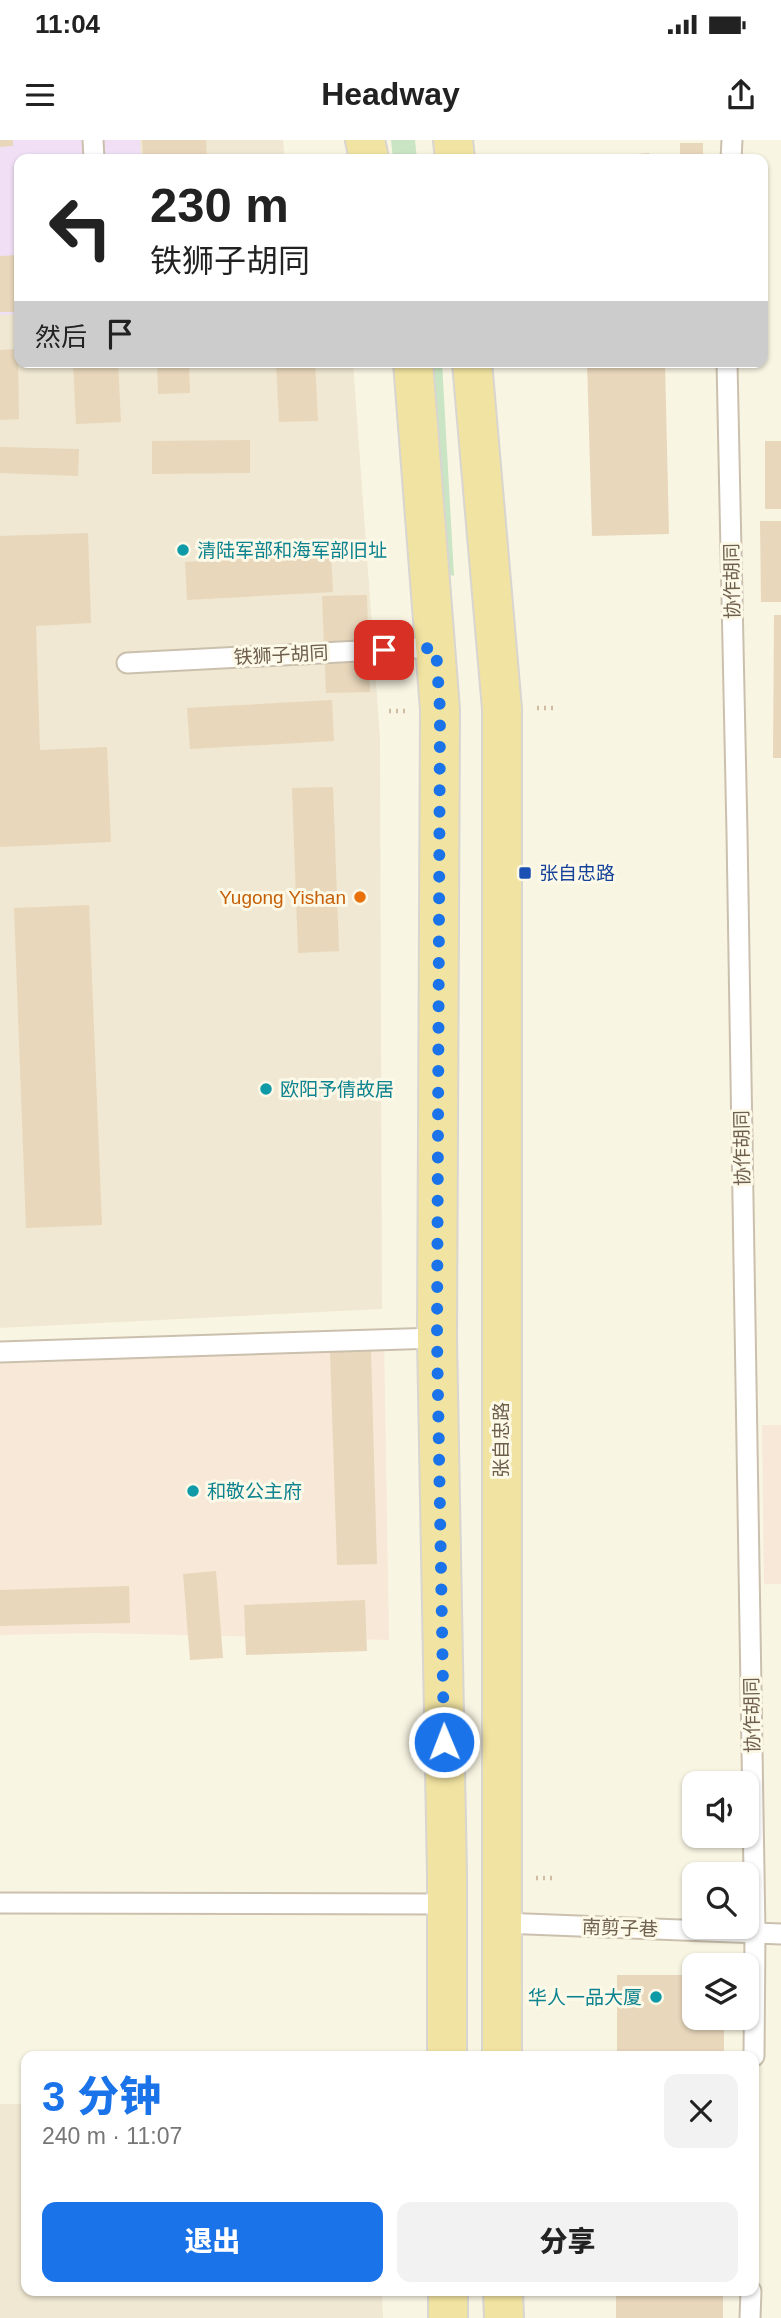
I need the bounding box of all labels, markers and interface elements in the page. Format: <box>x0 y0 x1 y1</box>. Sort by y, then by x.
text: 11:04 <box>35 9 100 39</box>
icon: menu <box>21 76 59 114</box>
text: Headway <box>321 76 460 112</box>
icon: share <box>722 76 760 114</box>
text: 230 m <box>150 178 289 232</box>
icon: left <box>35 182 126 273</box>
text: 铁狮子胡同 <box>150 243 310 279</box>
icon: arrive <box>101 315 139 353</box>
text: 然后 <box>35 322 87 352</box>
place label: 清陆军部和海军部旧址 <box>197 540 387 561</box>
marker: 清陆军部和海军部旧址 <box>175 542 191 558</box>
street label: 协作胡同 <box>721 543 743 619</box>
pin <box>354 620 414 680</box>
icon: arrive <box>365 631 403 669</box>
street label: 铁狮子胡同 <box>233 642 329 668</box>
place label: 张自忠路 <box>539 863 615 884</box>
marker: 张自忠路 <box>517 865 533 881</box>
place label: Yugong Yishan <box>219 887 346 908</box>
marker: Yugong Yishan <box>352 889 368 905</box>
place label: 欧阳予倩故居 <box>280 1079 394 1100</box>
marker: 欧阳予倩故居 <box>258 1081 274 1097</box>
street label: 协作胡同 <box>731 1110 753 1186</box>
street label: 张自忠路 <box>491 1402 512 1478</box>
place label: 和敬公主府 <box>207 1481 302 1502</box>
marker: 和敬公主府 <box>185 1483 201 1499</box>
street label: 协作胡同 <box>741 1677 763 1753</box>
position arrow <box>407 1705 481 1779</box>
map controls <box>682 1771 759 2030</box>
button: sound <box>682 1771 759 1848</box>
button: search <box>682 1862 759 1939</box>
street label: 南剪子巷 <box>582 1916 658 1940</box>
button: layers <box>682 1953 759 2030</box>
place label: 华人一品大厦 <box>528 1987 642 2008</box>
marker: 华人一品大厦 <box>648 1989 664 2005</box>
text: 3 分钟 <box>42 2073 161 2120</box>
button: close <box>664 2074 738 2148</box>
text: 240 m · 11:07 <box>42 2123 182 2149</box>
button: 退出 <box>42 2202 383 2282</box>
button: 分享 <box>397 2202 738 2282</box>

